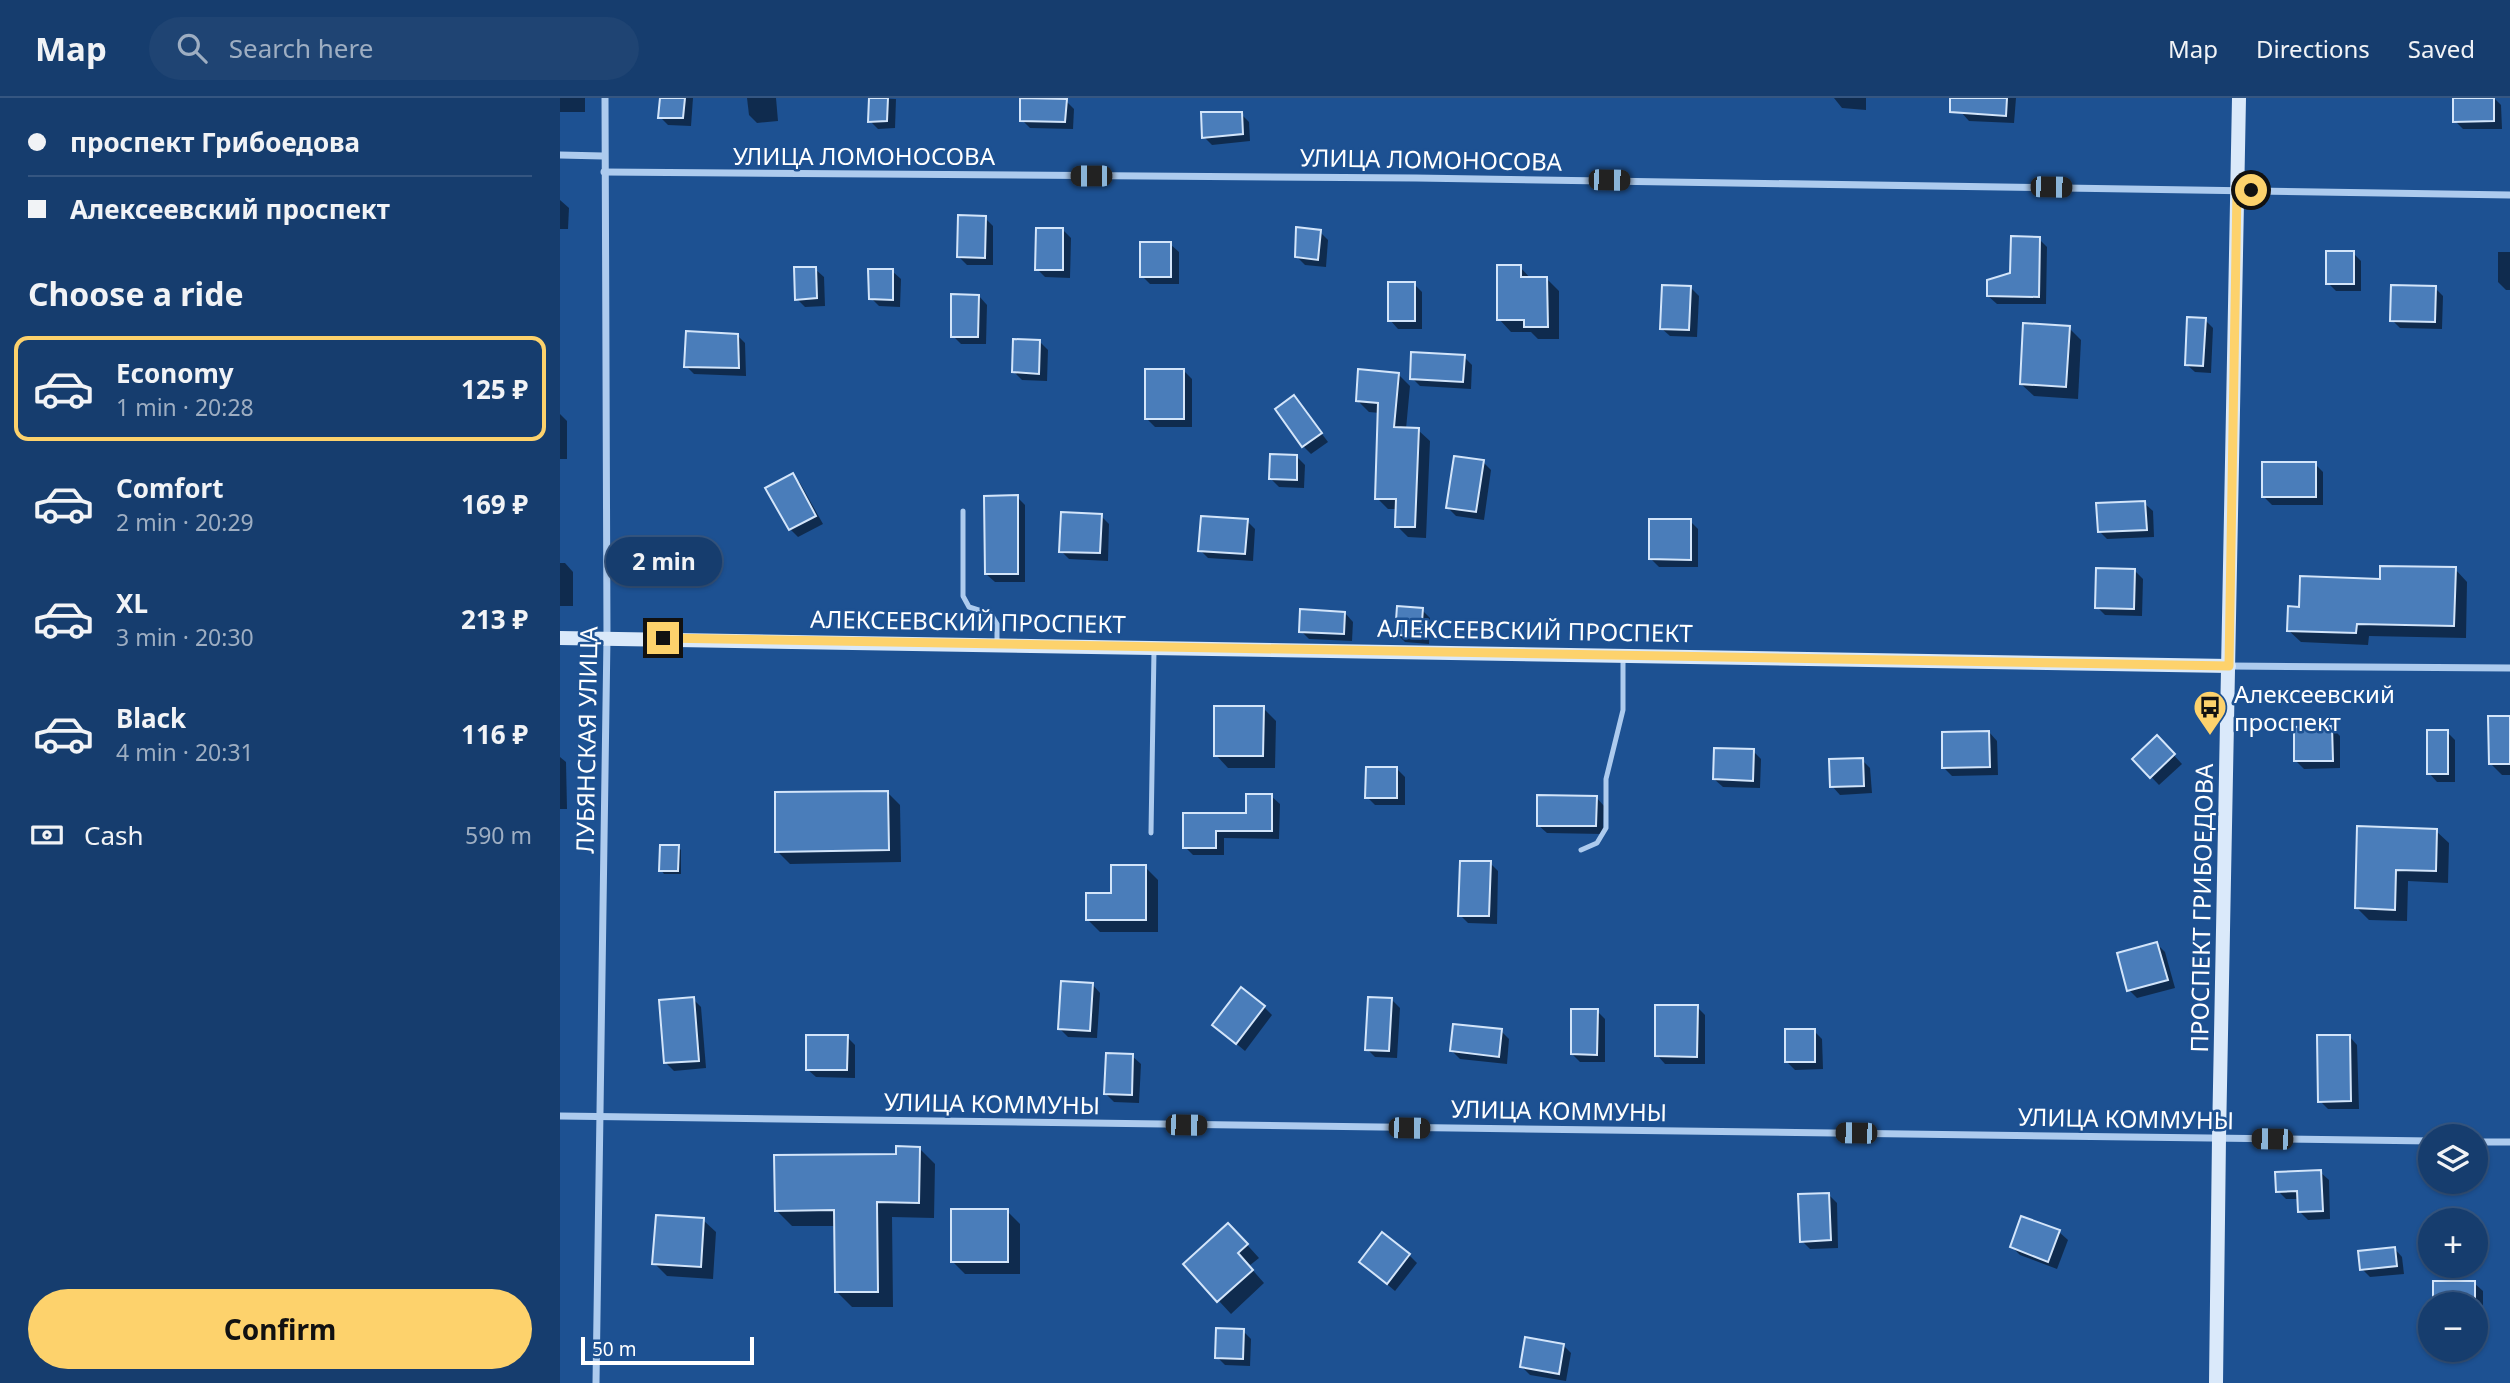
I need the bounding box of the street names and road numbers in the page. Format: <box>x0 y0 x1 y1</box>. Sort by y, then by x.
street label: УЛИЦА ЛОМОНОСОВА <box>733 139 996 172</box>
street label: УЛИЦА ЛОМОНОСОВА <box>1300 140 1563 178</box>
street label: АЛЕКСЕЕВСКИЙ ПРОСПЕКТ <box>810 602 1127 640</box>
street label: АЛЕКСЕЕВСКИЙ ПРОСПЕКТ <box>1377 611 1694 649</box>
street label: ЛУБЯНСКАЯ УЛИЦА <box>568 625 604 854</box>
street label: ПРОСПЕКТ ГРИБОЕДОВА <box>2182 762 2220 1053</box>
street label: УЛИЦА КОММУНЫ <box>884 1085 1100 1121</box>
street label: УЛИЦА КОММУНЫ <box>1451 1092 1667 1128</box>
street label: УЛИЦА КОММУНЫ <box>2018 1100 2234 1136</box>

